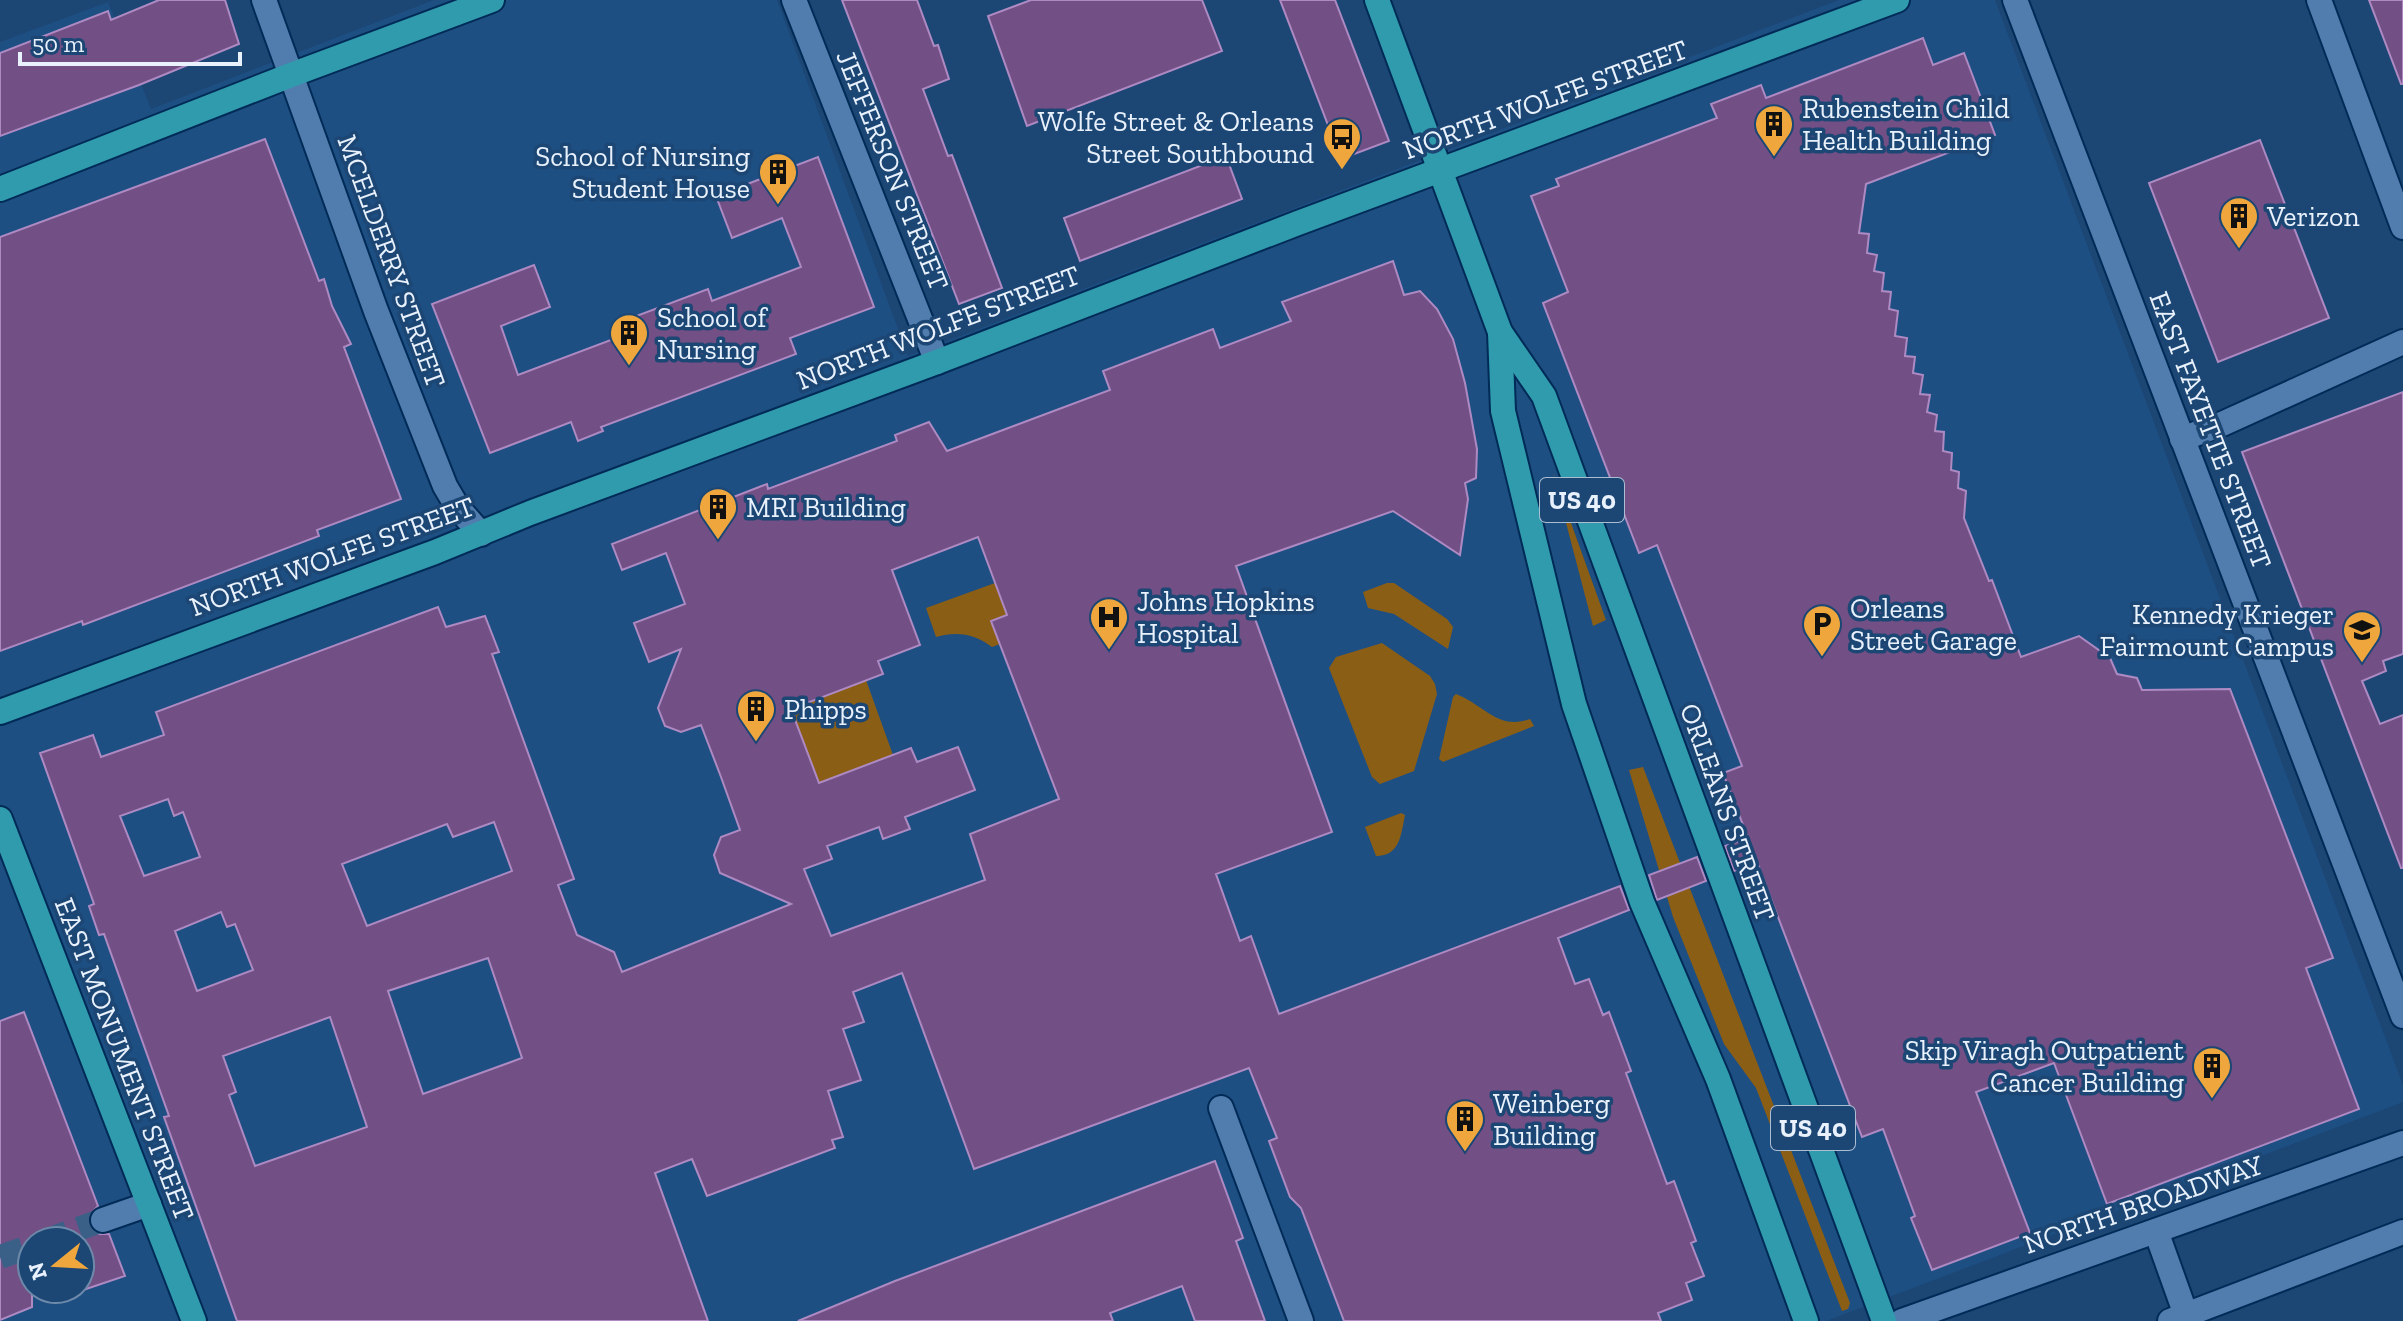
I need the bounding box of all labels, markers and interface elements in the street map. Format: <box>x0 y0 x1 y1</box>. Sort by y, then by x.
scale bar <box>20 16 240 66</box>
text: 50 m <box>32 29 85 58</box>
street label: NORTH WOLFE STREET <box>1398 33 1692 166</box>
street label: JEFFERSON STREET <box>829 45 956 295</box>
place label: Rubenstein Child Health Building <box>1802 92 2010 157</box>
building icon: Rubenstein Child Health Building <box>1753 103 1795 158</box>
place label: Wolfe Street & Orleans Street Southbound <box>1038 105 1314 170</box>
bus stop icon: Wolfe Street & Orleans Street Southbound <box>1321 116 1363 171</box>
street label: MCELDERRY STREET <box>330 130 453 392</box>
place label: School of Nursing Student House <box>535 140 750 205</box>
building icon: School of Nursing Student House <box>757 151 799 206</box>
building icon: Verizon <box>2218 195 2260 250</box>
place label: Verizon <box>2266 200 2359 233</box>
street label: NORTH WOLFE STREET <box>792 258 1084 397</box>
street label: EAST FAYETTE STREET <box>2142 287 2279 573</box>
place label: School of Nursing <box>657 301 768 366</box>
building icon: School of Nursing <box>608 312 650 367</box>
road number: US 40 <box>1540 478 1624 522</box>
building icon: MRI Building <box>697 486 739 541</box>
street label: NORTH WOLFE STREET <box>185 490 479 623</box>
place label: MRI Building <box>746 491 906 524</box>
place label: Johns Hopkins Hospital <box>1137 585 1315 650</box>
place label: Orleans Street Garage <box>1850 592 2017 657</box>
hospital icon: Johns Hopkins Hospital <box>1088 596 1130 651</box>
place label: Kennedy Krieger Fairmount Campus <box>2099 598 2334 663</box>
parking icon: Orleans Street Garage <box>1801 603 1843 658</box>
school or university icon: Kennedy Krieger Fairmount Campus <box>2341 609 2383 664</box>
building icon: Phipps <box>735 688 777 743</box>
place label: Phipps <box>784 693 867 726</box>
street label: ORLEANS STREET <box>1673 699 1782 925</box>
street label: EAST MONUMENT STREET <box>48 893 201 1225</box>
place label: Skip Viragh Outpatient Cancer Building <box>1905 1034 2185 1099</box>
building icon: Skip Viragh Outpatient Cancer Building <box>2191 1045 2233 1100</box>
place label: Weinberg Building <box>1493 1087 1610 1152</box>
building icon: Weinberg Building <box>1444 1098 1486 1153</box>
road number: US 40 <box>1771 1106 1855 1150</box>
street label: NORTH BROADWAY <box>2019 1148 2268 1261</box>
north arrow <box>16 1225 96 1305</box>
text: N <box>22 1259 53 1283</box>

